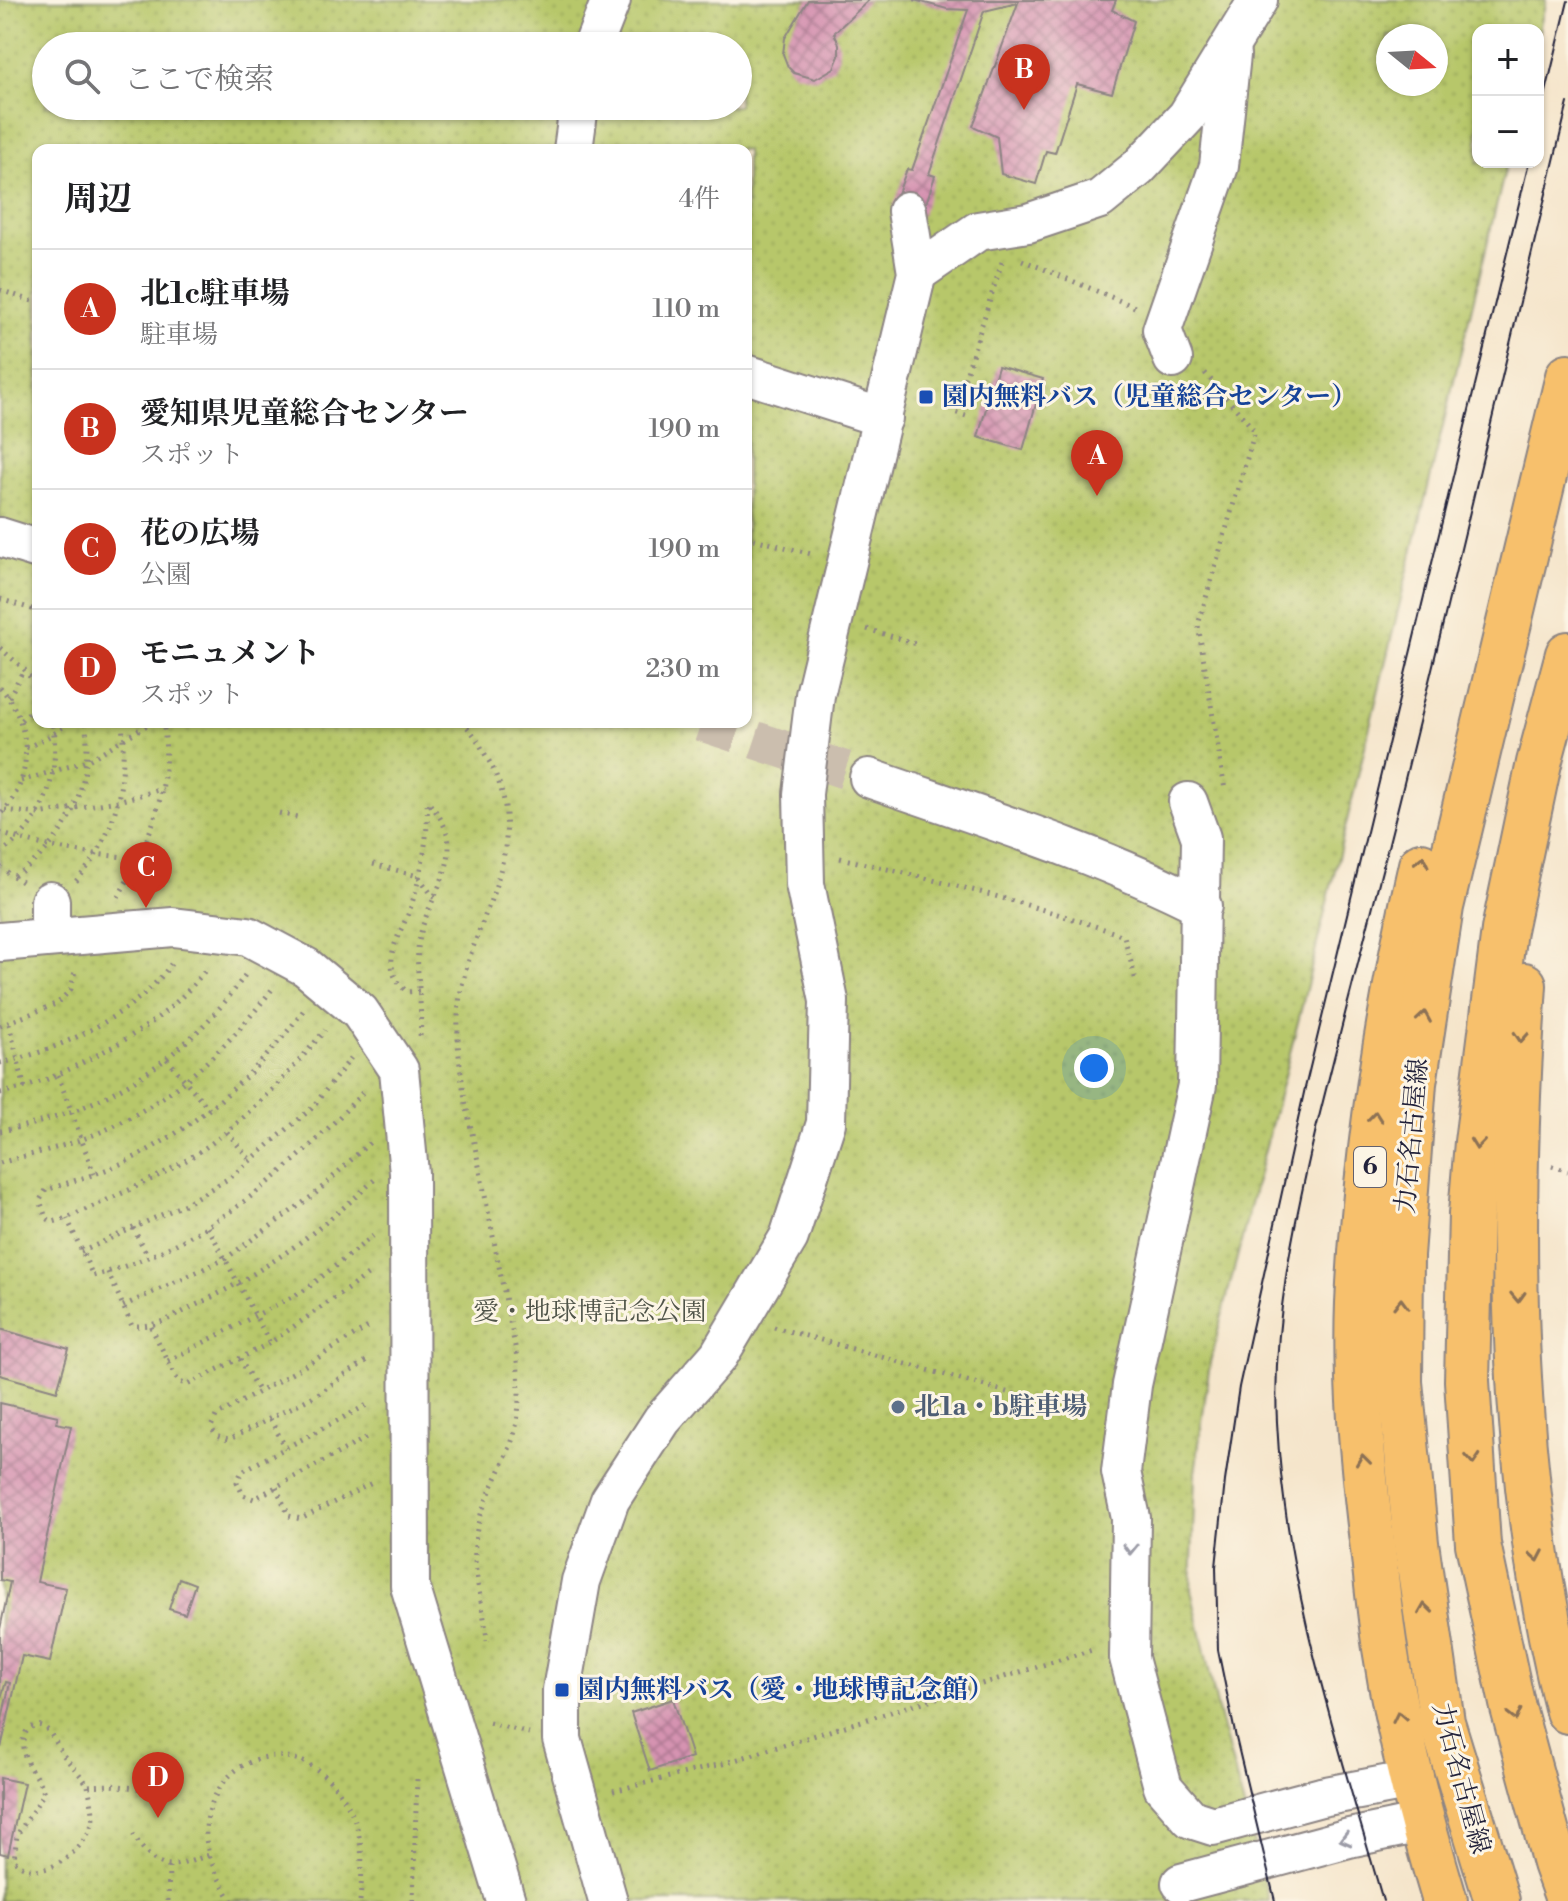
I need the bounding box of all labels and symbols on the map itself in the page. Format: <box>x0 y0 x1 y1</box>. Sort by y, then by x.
north arrow <box>1376 24 1448 96</box>
pin: B <box>998 44 1050 110</box>
place label: 園内無料バス（児童総合センター） <box>942 381 1357 413</box>
marker: 園内無料バス（児童総合センター） <box>917 388 935 406</box>
pin: A <box>1071 430 1123 496</box>
pin: C <box>120 842 172 908</box>
one-way arrow <box>1412 855 1429 868</box>
one-way arrow <box>1415 1011 1432 1024</box>
one-way arrow <box>1513 1031 1530 1044</box>
your location <box>1074 1048 1114 1088</box>
street label: 力石名古屋線 <box>1389 1057 1435 1215</box>
one-way arrow <box>1367 1110 1384 1123</box>
one-way arrow <box>1468 1138 1485 1151</box>
road number: 6 <box>1354 1147 1386 1187</box>
one-way arrow <box>1509 1291 1526 1304</box>
park label: 愛・地球博記念公園 <box>473 1296 707 1328</box>
one-way arrow <box>1392 1297 1410 1310</box>
place label: 北1a・b駐車場 <box>914 1391 1087 1423</box>
marker: 北1a・b駐車場 <box>889 1398 907 1416</box>
one-way arrow <box>1354 1453 1371 1466</box>
one-way arrow <box>1464 1453 1481 1466</box>
one-way arrow <box>1121 1543 1139 1556</box>
one-way arrow <box>1527 1549 1544 1562</box>
one-way arrow <box>1417 1602 1434 1615</box>
place label: 園内無料バス（愛・地球博記念館） <box>578 1674 994 1706</box>
marker: 園内無料バス（愛・地球博記念館） <box>553 1681 571 1699</box>
street label: 力石名古屋線 <box>1425 1699 1497 1857</box>
one-way arrow <box>1506 1707 1523 1721</box>
one-way arrow <box>1391 1711 1408 1724</box>
pin: D <box>132 1752 184 1818</box>
one-way arrow <box>1338 1830 1352 1847</box>

